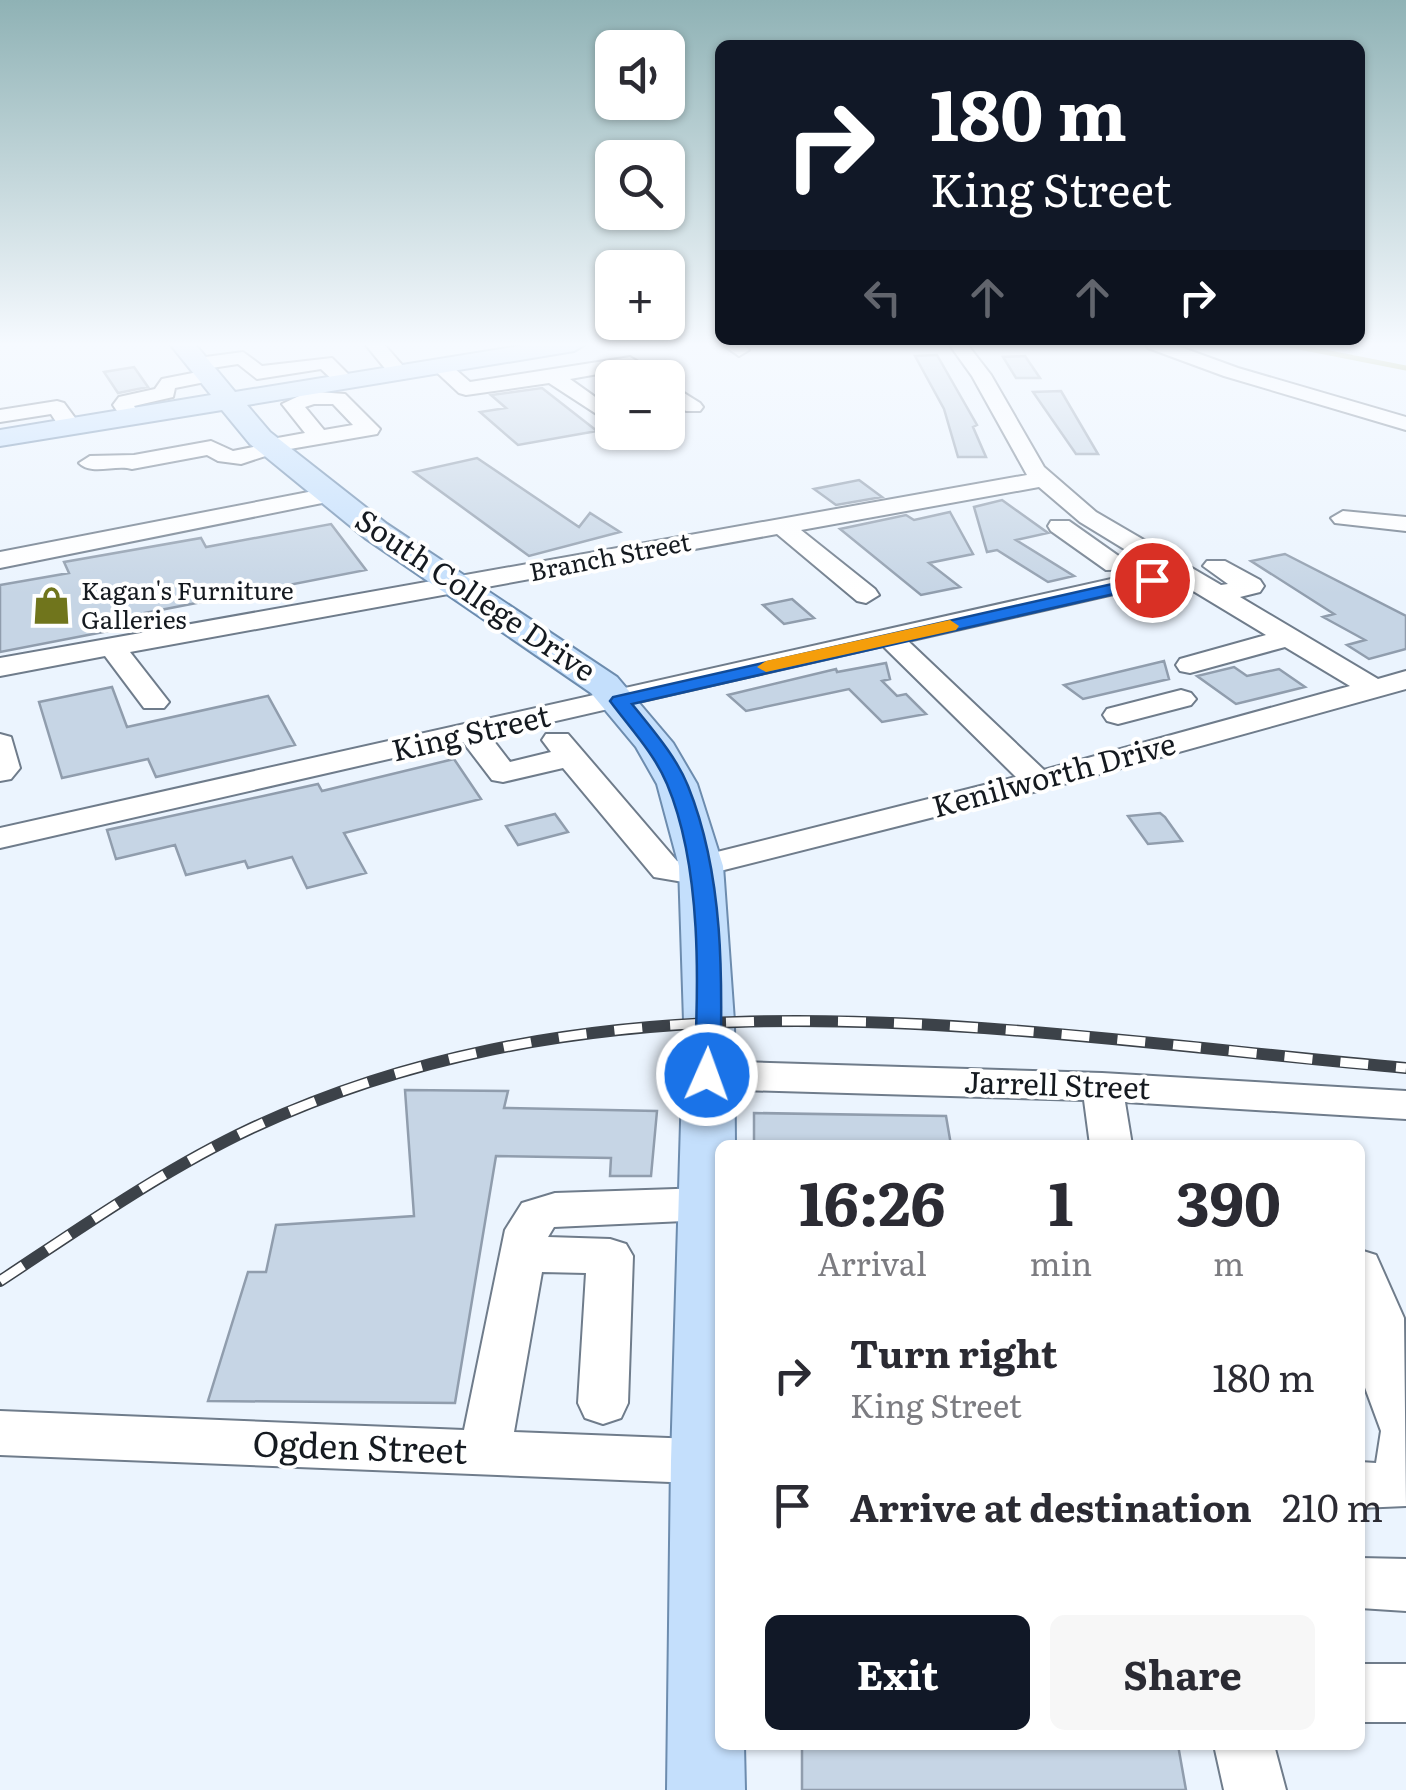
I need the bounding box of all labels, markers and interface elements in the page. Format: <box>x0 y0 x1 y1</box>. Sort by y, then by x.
map controls <box>595 30 685 450</box>
button: sound <box>595 30 685 120</box>
text: 180 m <box>930 59 1127 163</box>
icon: right <box>765 80 895 210</box>
button: search <box>595 140 685 230</box>
text: King Street <box>930 154 1172 221</box>
button: + <box>595 250 685 340</box>
icon: left <box>855 270 910 325</box>
icon: ahead <box>960 270 1015 325</box>
icon: ahead <box>1065 270 1120 325</box>
icon: right <box>1170 270 1225 325</box>
button: − <box>595 360 685 450</box>
street label: South College Drive <box>348 497 606 690</box>
street label: Branch Street <box>526 522 693 589</box>
pin <box>1110 538 1195 623</box>
icon: arrive <box>1125 553 1180 608</box>
place label: Kagan's Furniture Galleries <box>81 571 294 637</box>
shop icon: Kagan's Furniture Galleries <box>30 584 72 626</box>
street label: King Street <box>387 692 554 771</box>
street label: Kenilworth Drive <box>927 719 1180 827</box>
position arrow <box>655 1023 759 1127</box>
street label: Jarrell Street <box>963 1058 1151 1108</box>
text: 16:26 <box>799 1155 946 1244</box>
text: 1 <box>1048 1155 1073 1244</box>
text: 390 <box>1176 1155 1281 1244</box>
text: Arrival <box>818 1238 927 1286</box>
text: min <box>1029 1238 1092 1286</box>
text: m <box>1213 1238 1244 1286</box>
text: Turn right <box>850 1323 1057 1380</box>
text: 180 m <box>1212 1347 1315 1404</box>
icon: right <box>765 1348 820 1403</box>
text: King Street <box>850 1380 1022 1428</box>
street label: Ogden Street <box>252 1415 468 1475</box>
text: Arrive at destination <box>850 1477 1252 1534</box>
text: 210 m <box>1282 1477 1383 1534</box>
icon: arrive <box>765 1478 820 1533</box>
button: Exit <box>765 1615 1030 1730</box>
button: Share <box>1050 1615 1315 1730</box>

